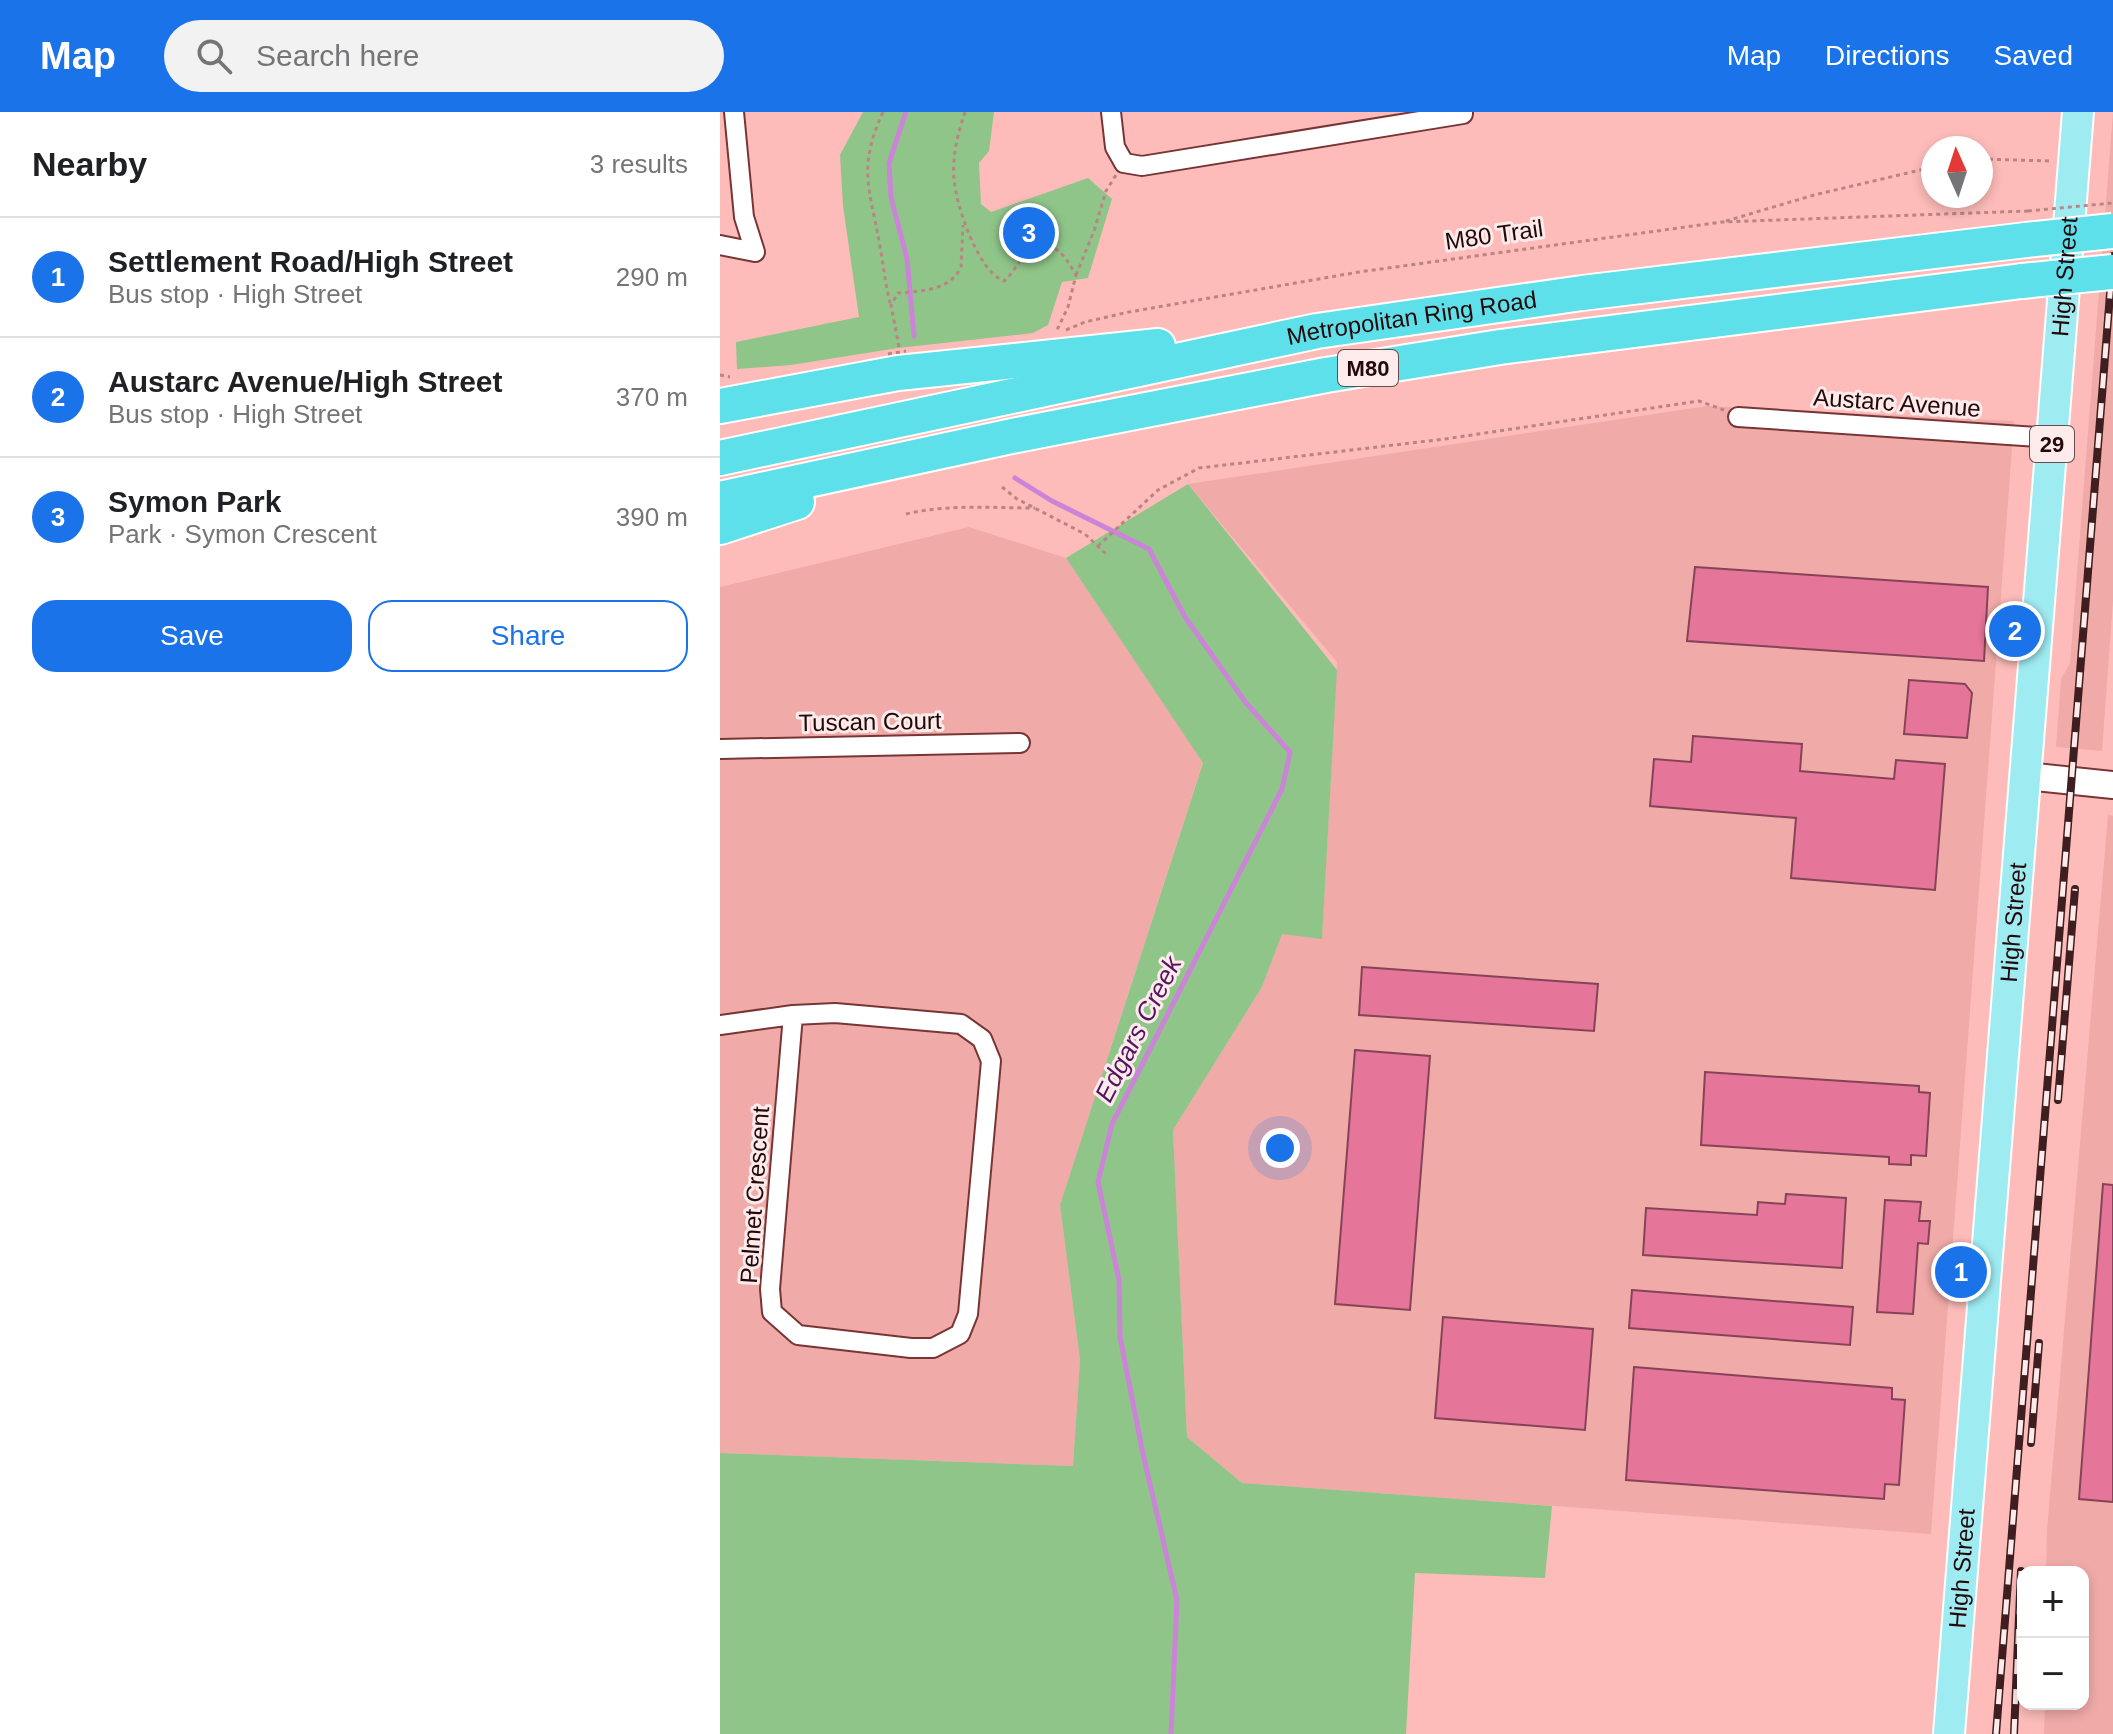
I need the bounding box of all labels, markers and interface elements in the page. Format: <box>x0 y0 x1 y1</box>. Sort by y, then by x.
search box <box>164 20 724 92</box>
icon: search <box>192 34 236 78</box>
text: Map <box>40 35 116 77</box>
text: Search here <box>256 39 419 72</box>
text: Map <box>1727 40 1781 71</box>
text: Directions <box>1825 40 1950 71</box>
text: Saved <box>1994 40 2073 71</box>
north arrow <box>1921 136 1993 208</box>
text: Nearby <box>32 145 147 183</box>
text: 3 results <box>590 149 688 179</box>
pin: 3 <box>1003 203 1055 263</box>
street label: M80 Trail <box>1443 214 1545 255</box>
street label: High Street <box>2046 215 2083 338</box>
text: Settlement Road/High Street <box>108 245 513 278</box>
text: 1 <box>51 262 65 292</box>
text: 290 m <box>616 262 688 292</box>
text: Bus stop · High Street <box>108 279 362 309</box>
street label: Metropolitan Ring Road <box>1284 286 1538 350</box>
road number: M80 <box>1338 350 1398 386</box>
text: Austarc Avenue/High Street <box>108 365 503 398</box>
text: 2 <box>51 382 65 412</box>
text: 370 m <box>616 382 688 412</box>
street label: Austarc Avenue <box>1812 383 1982 422</box>
text: Bus stop · High Street <box>108 399 362 429</box>
road number: 29 <box>2030 426 2074 462</box>
text: Symon Park <box>108 485 281 518</box>
text: 3 <box>51 502 65 532</box>
text: 390 m <box>616 502 688 532</box>
text: Park · Symon Crescent <box>108 519 377 549</box>
button: Save <box>32 600 352 672</box>
button: Share <box>368 600 688 672</box>
pin: 2 <box>1989 601 2041 661</box>
street label: Tuscan Court <box>798 707 942 736</box>
street label: High Street <box>1995 861 2031 983</box>
water label: Edgars Creek <box>1089 950 1188 1107</box>
street label: Pelmet Crescent <box>735 1105 774 1284</box>
your location <box>1260 1128 1300 1168</box>
pin: 1 <box>1935 1242 1987 1302</box>
street label: High Street <box>1943 1507 1980 1629</box>
map controls <box>2017 1566 2089 1710</box>
button: + <box>2017 1566 2089 1638</box>
button: − <box>2017 1638 2089 1710</box>

